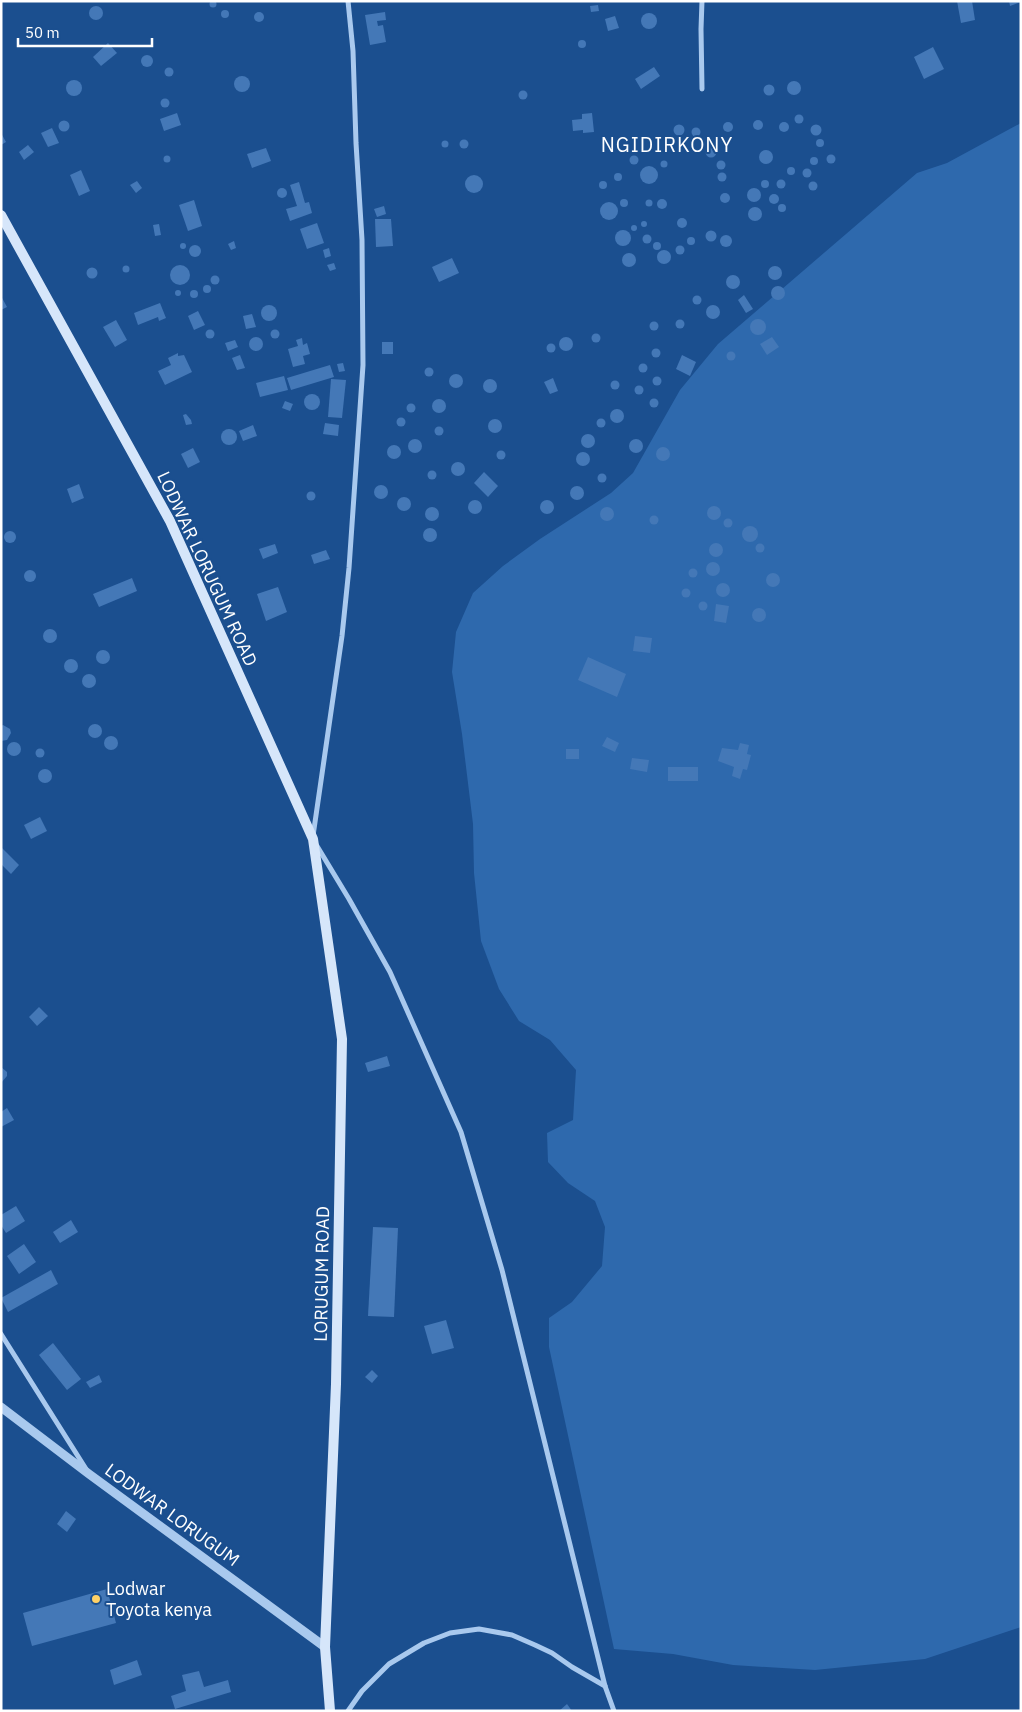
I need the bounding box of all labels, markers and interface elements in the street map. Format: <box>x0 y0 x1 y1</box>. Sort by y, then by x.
scale bar <box>18 15 151 47</box>
text: 50 m <box>25 23 60 42</box>
district label: NGIDIRKONY <box>601 131 733 158</box>
street label: LODWAR LORUGUM ROAD <box>152 468 263 670</box>
street label: LORUGUM ROAD <box>309 1206 334 1342</box>
street label: LODWAR LORUGUM <box>101 1458 244 1571</box>
place label: Lodwar Toyota kenya <box>106 1577 212 1621</box>
marker: Lodwar Toyota kenya <box>90 1593 102 1605</box>

